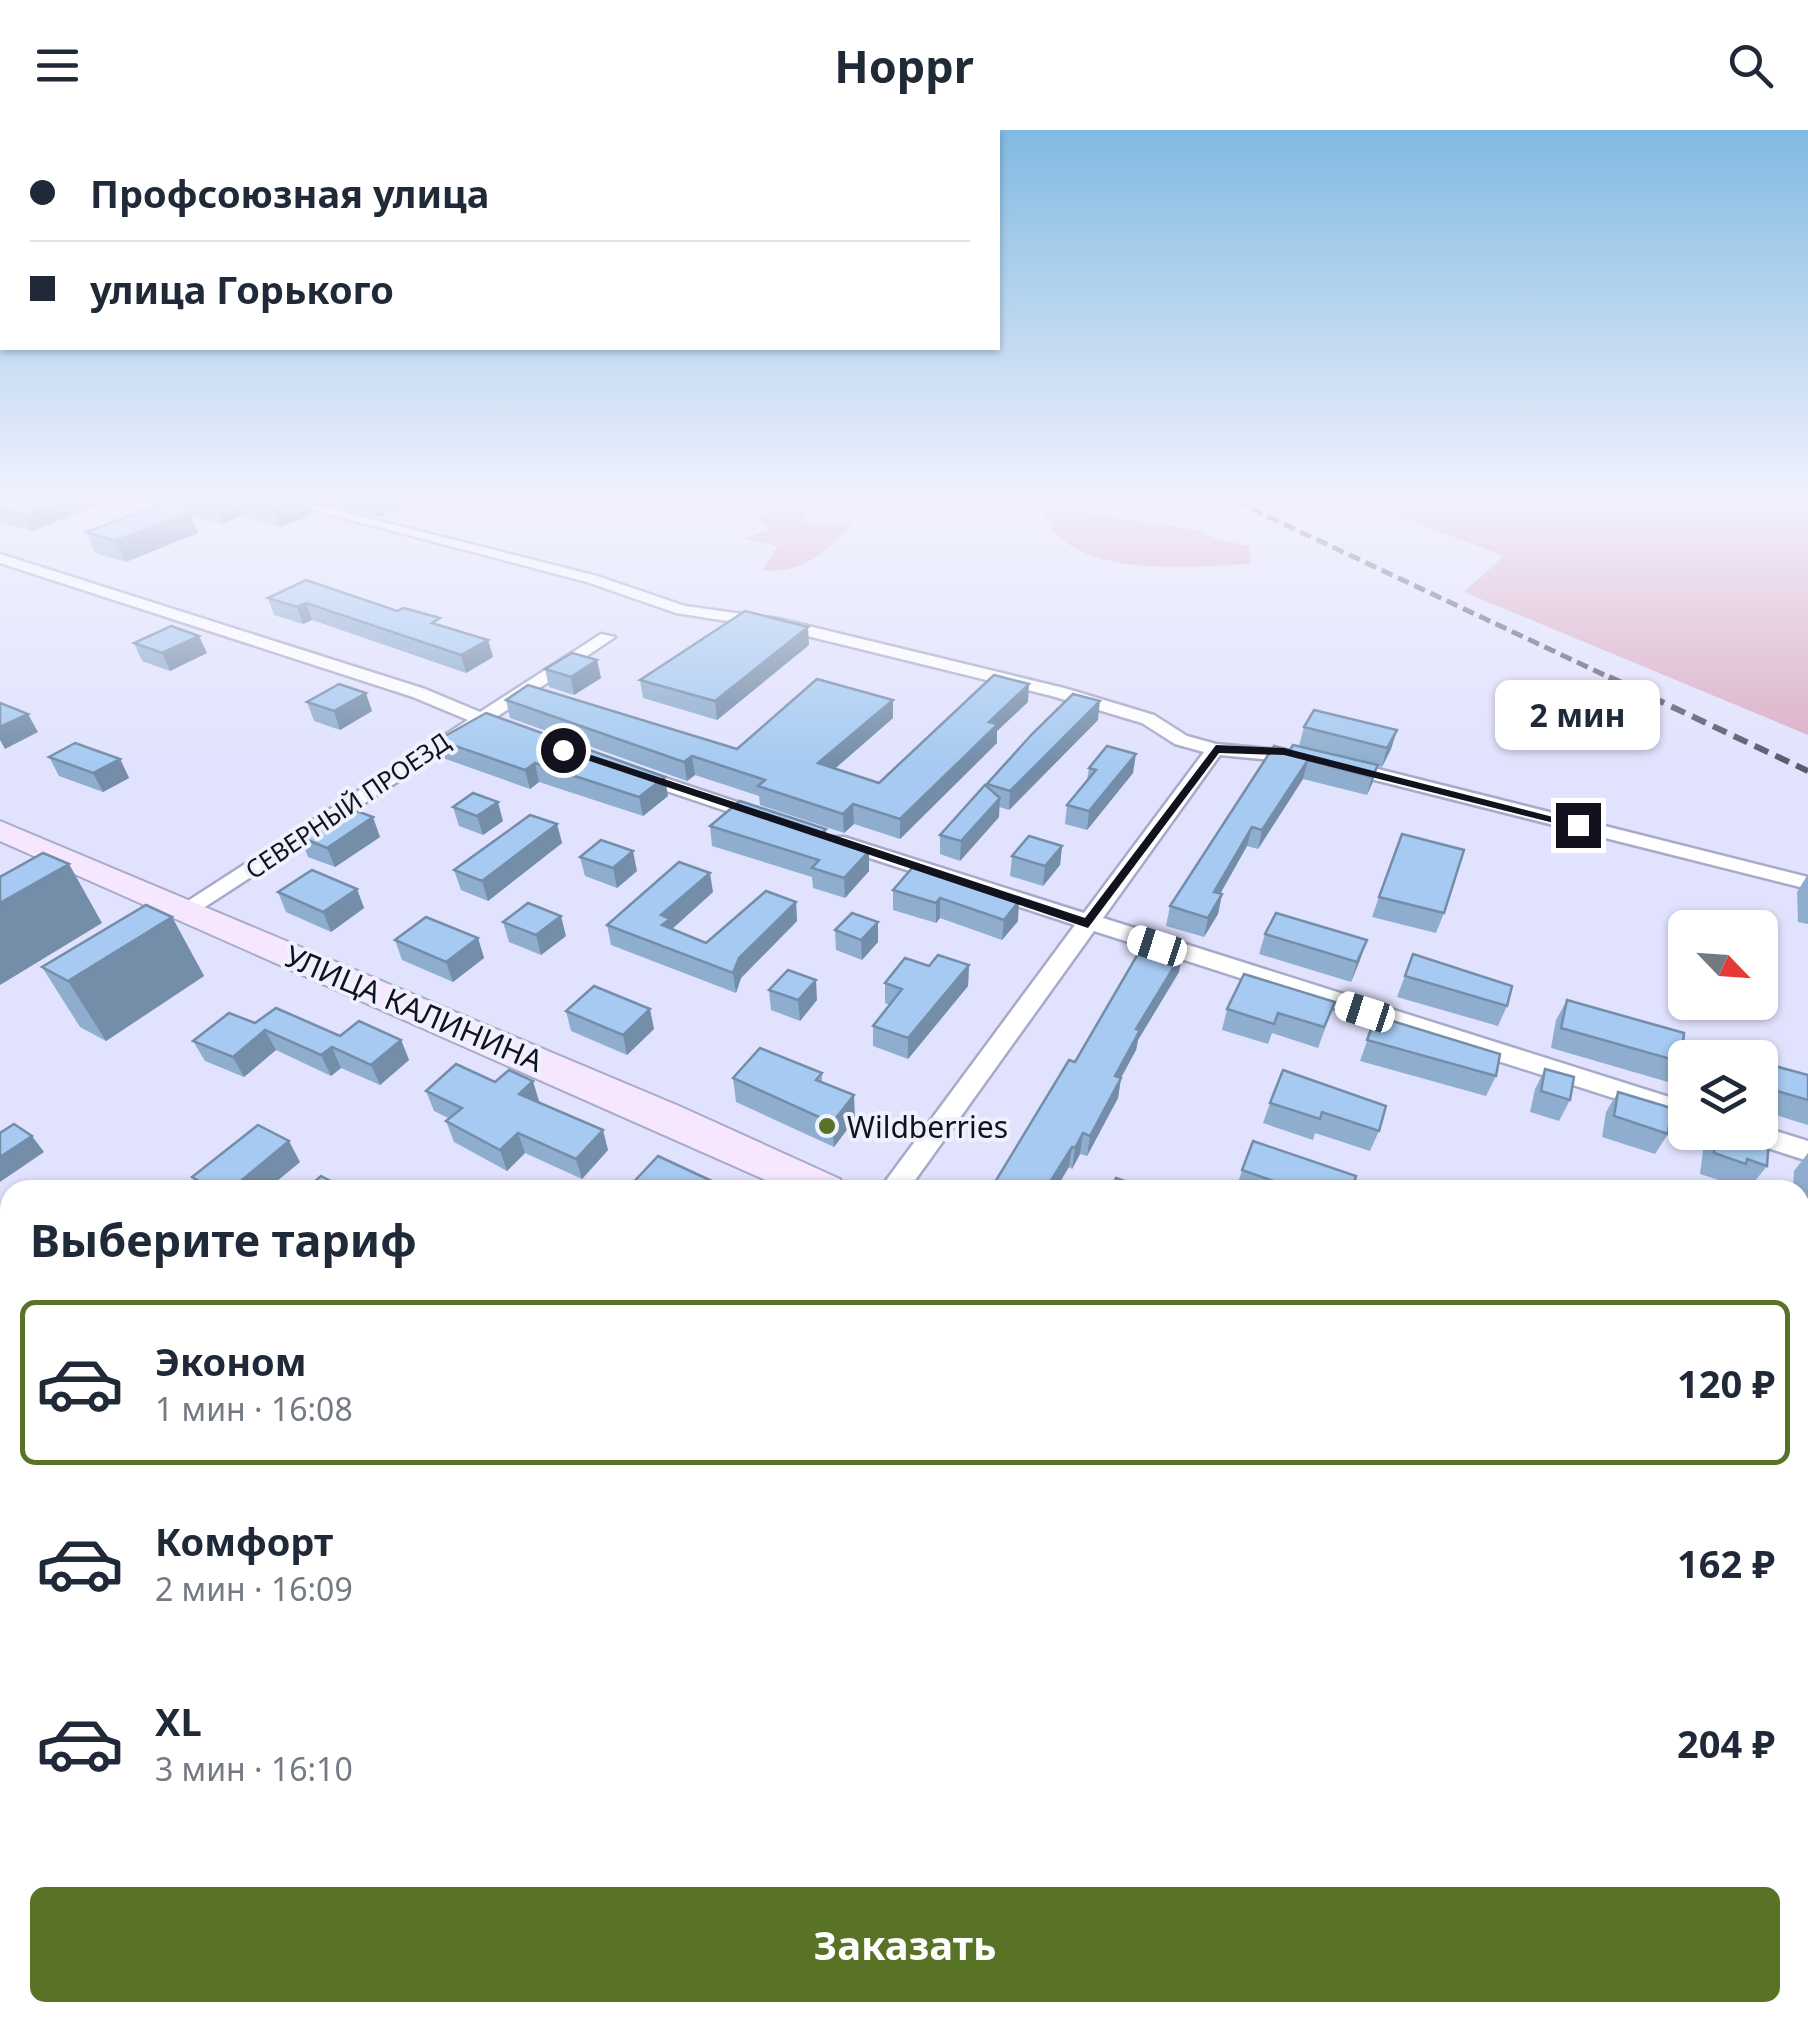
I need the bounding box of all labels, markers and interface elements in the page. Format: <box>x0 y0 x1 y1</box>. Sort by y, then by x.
text: Hoppr <box>834 35 974 96</box>
icon: menu <box>30 38 85 93</box>
icon: search <box>1723 38 1778 93</box>
text: Профсоюзная улица <box>90 167 489 219</box>
text: улица Горького <box>90 263 394 315</box>
callout: 2 мин <box>1496 680 1660 750</box>
text: 2 мин <box>1530 693 1625 736</box>
street label: СЕВЕРНЫЙ ПРОЕЗД <box>238 724 456 886</box>
route start <box>541 728 586 773</box>
route end <box>1556 803 1601 848</box>
north arrow <box>1668 910 1778 1020</box>
map controls <box>1668 910 1778 1150</box>
car <box>1124 922 1190 970</box>
street label: УЛИЦА КАЛИНИНА <box>279 935 550 1081</box>
car <box>1332 988 1398 1036</box>
button: layers <box>1668 1040 1778 1150</box>
place label: Wildberries <box>847 1106 1008 1147</box>
marker: Wildberries <box>816 1115 838 1137</box>
text: Выберите тариф <box>30 1209 417 1270</box>
text: Эконом <box>155 1335 307 1387</box>
icon: car <box>35 1338 125 1428</box>
text: 120 ₽ <box>1677 1357 1775 1409</box>
text: 1 мин · 16:08 <box>155 1387 353 1430</box>
text: Комфорт <box>155 1515 333 1567</box>
icon: car <box>35 1518 125 1608</box>
text: 162 ₽ <box>1677 1537 1775 1589</box>
text: 2 мин · 16:09 <box>155 1567 353 1610</box>
text: XL <box>155 1695 202 1747</box>
icon: car <box>35 1698 125 1788</box>
text: 204 ₽ <box>1677 1717 1775 1769</box>
text: 3 мин · 16:10 <box>155 1747 353 1790</box>
button: Заказать <box>30 1887 1780 2002</box>

